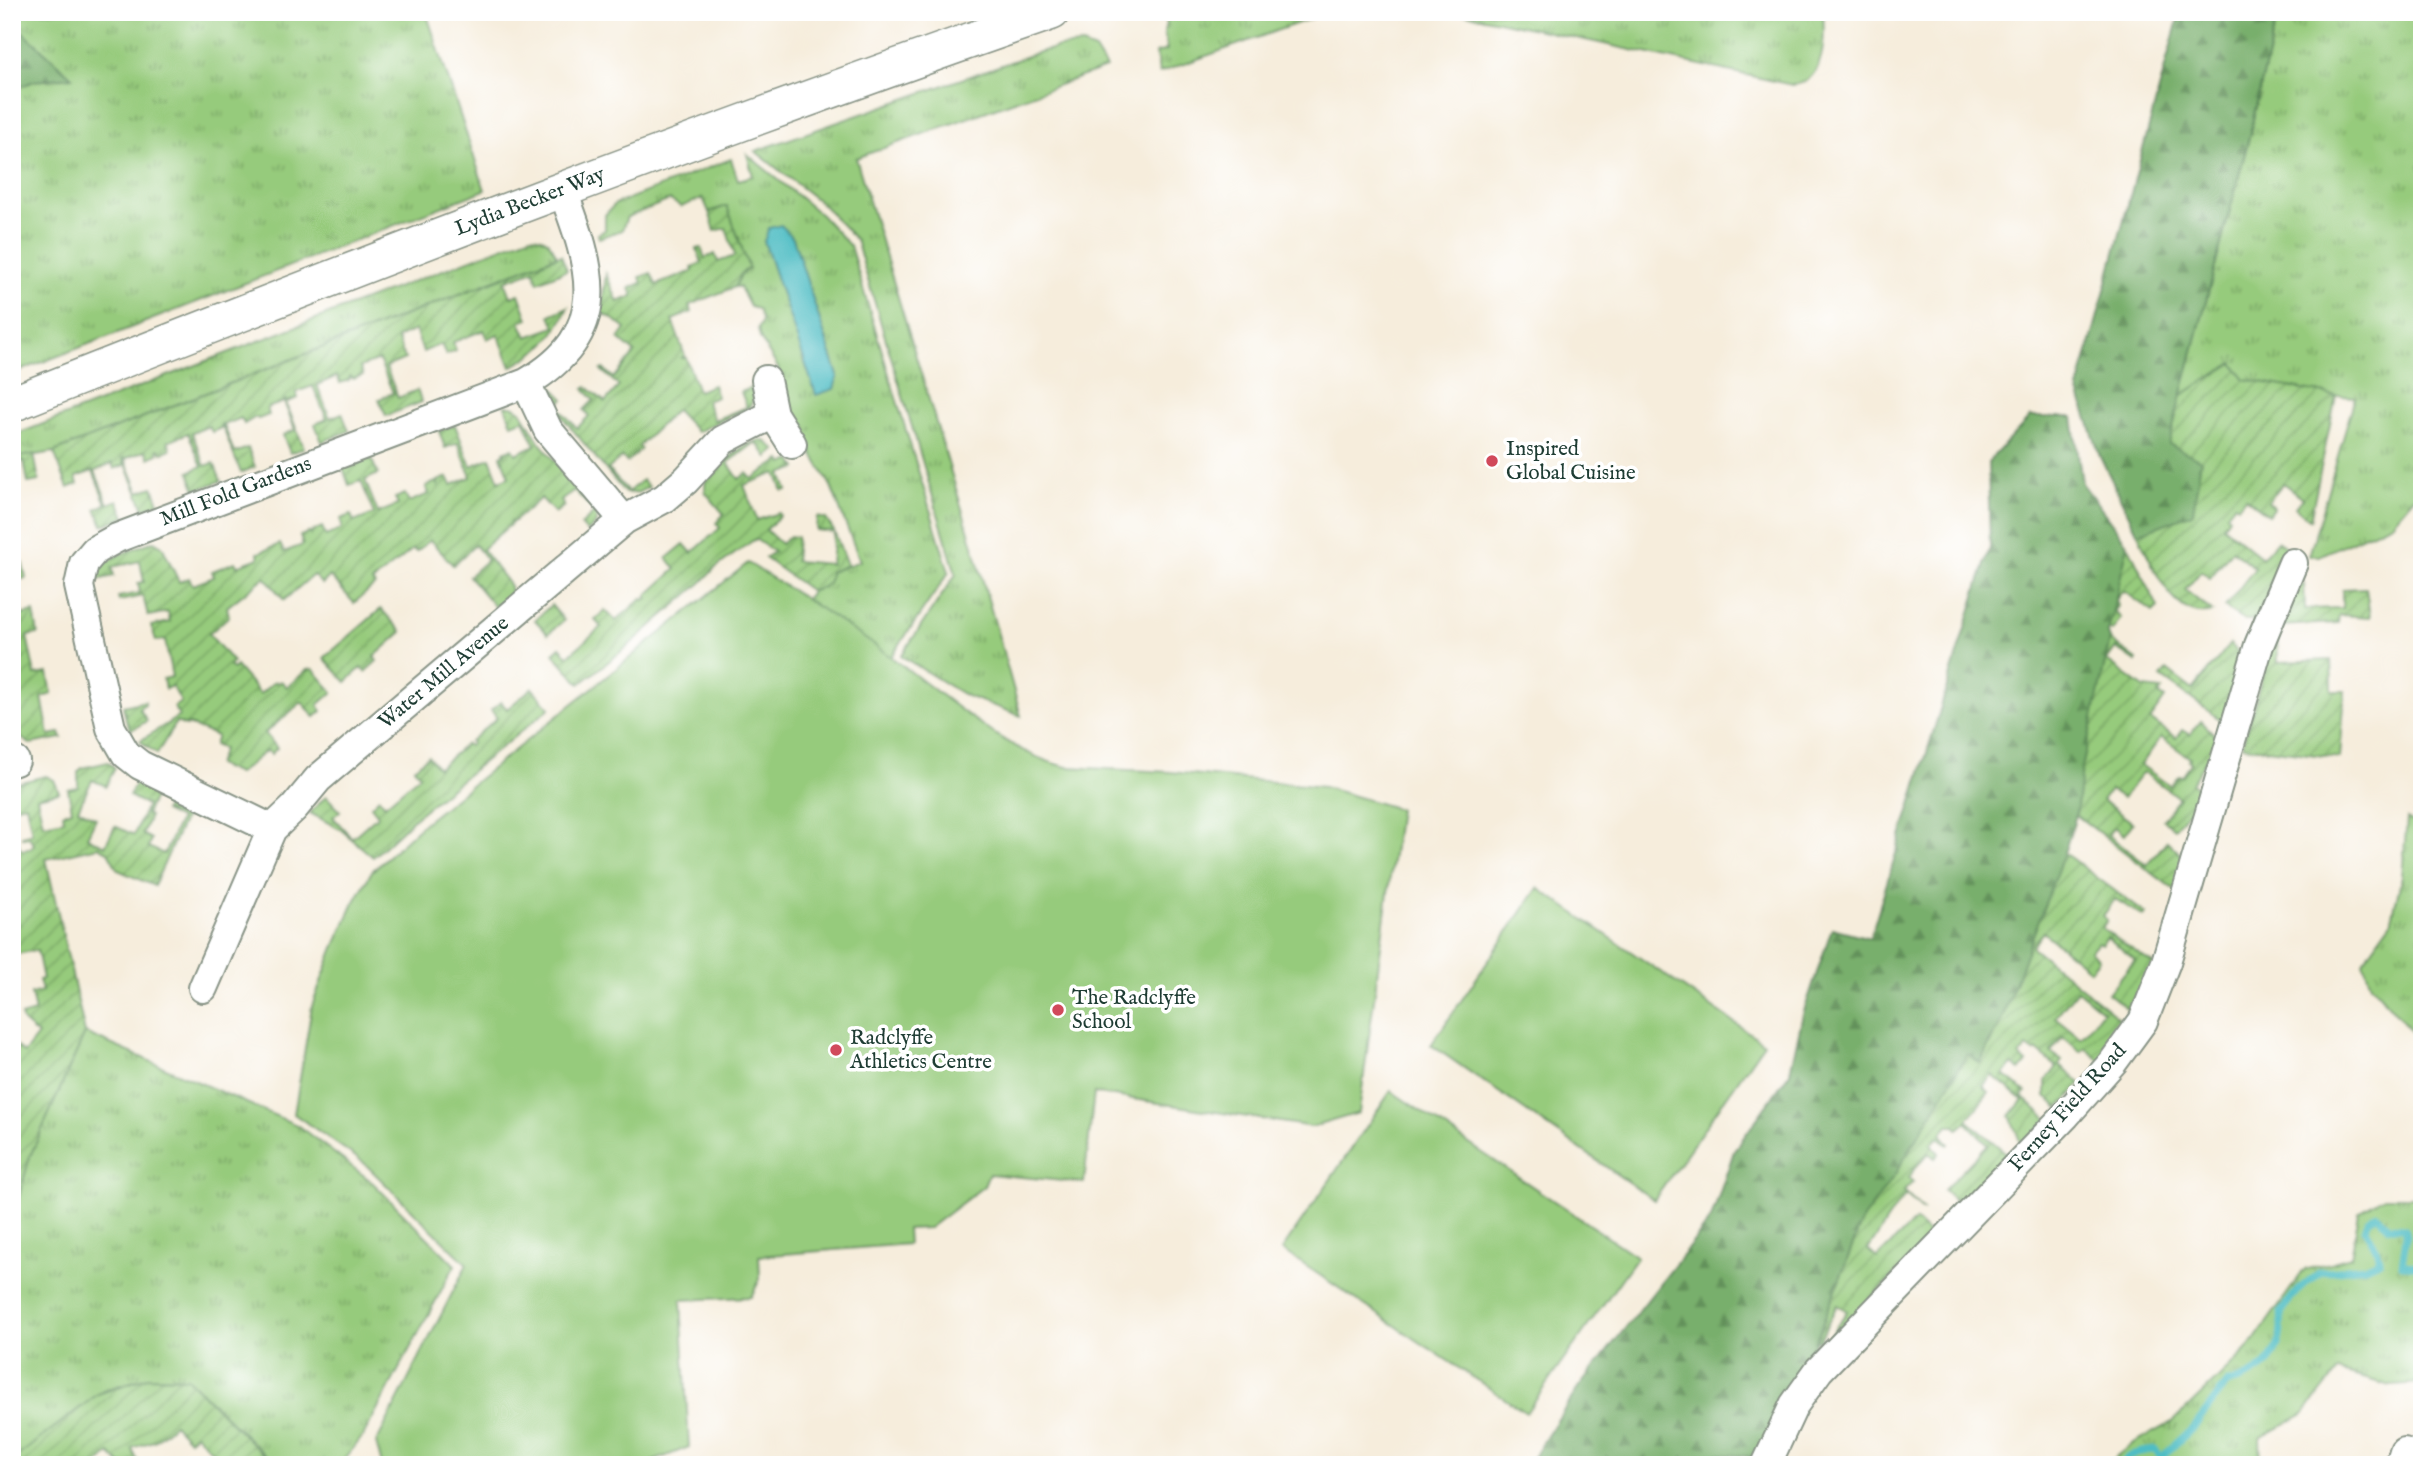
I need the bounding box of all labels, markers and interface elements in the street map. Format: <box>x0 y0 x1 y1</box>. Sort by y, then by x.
street label: Lydia Becker Way <box>451 161 609 243</box>
place label: Inspired Global Cuisine <box>1506 436 1636 487</box>
street label: Mill Fold Gardens <box>156 451 316 533</box>
marker: Inspired Global Cuisine <box>1484 453 1500 469</box>
street label: Water Mill Avenue <box>373 610 515 736</box>
place label: The Radclyffe School <box>1072 985 1196 1036</box>
marker: The Radclyffe School <box>1050 1002 1066 1018</box>
place label: Radclyffe Athletics Centre <box>849 1025 992 1076</box>
street label: Ferney Field Road <box>2003 1038 2133 1178</box>
marker: Radclyffe Athletics Centre <box>828 1042 844 1058</box>

